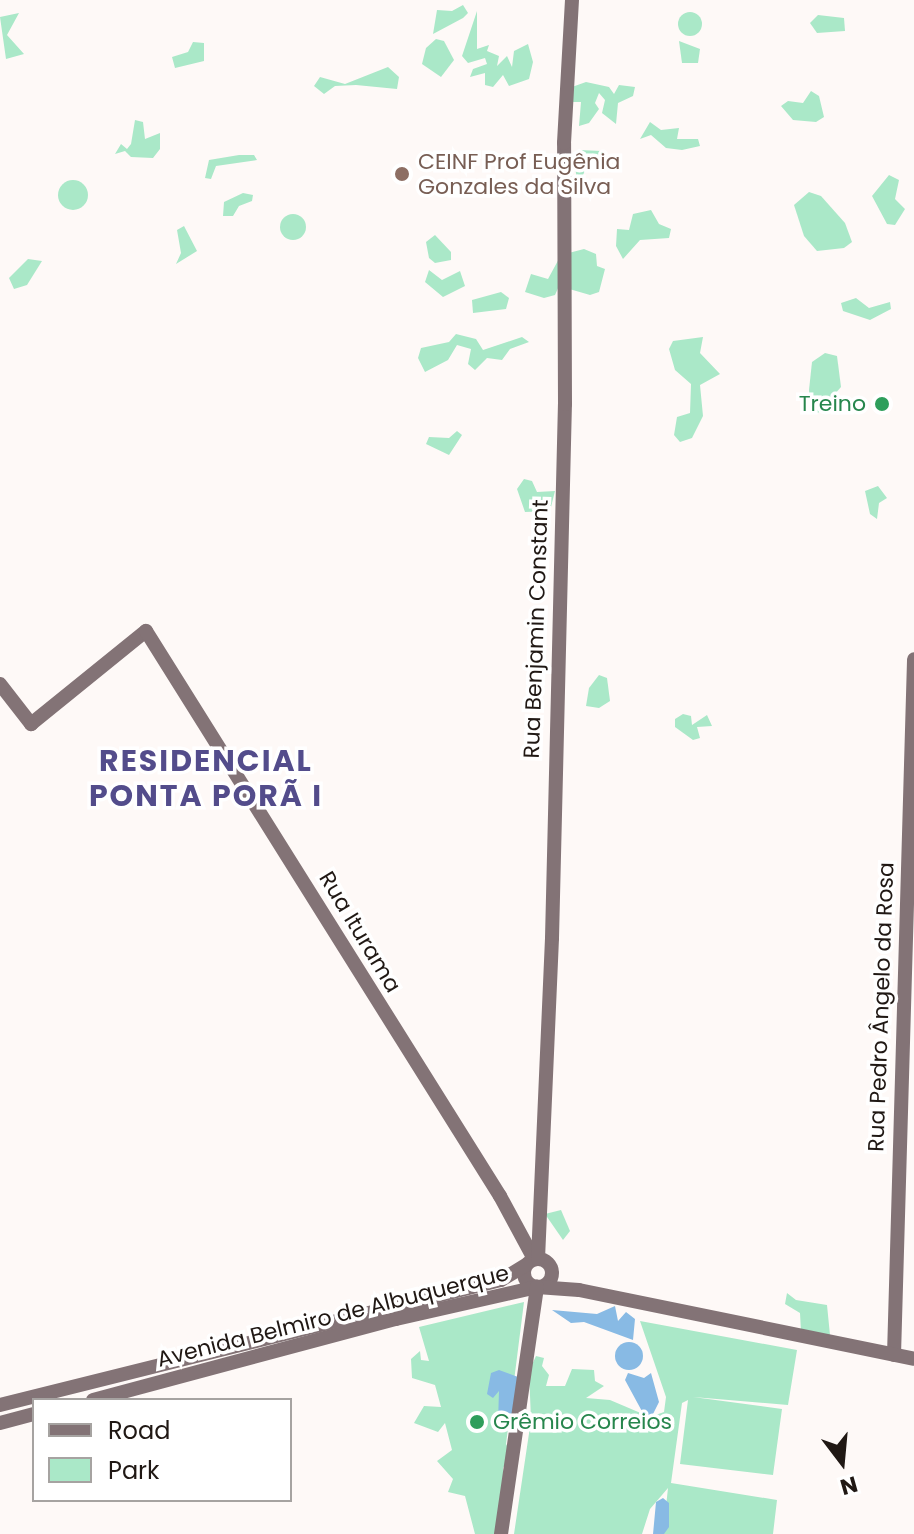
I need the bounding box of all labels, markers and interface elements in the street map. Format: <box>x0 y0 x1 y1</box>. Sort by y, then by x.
place label: CEINF Prof Eugênia Gonzales da Silva <box>418 148 620 200</box>
marker: CEINF Prof Eugênia Gonzales da Silva <box>393 165 411 183</box>
place label: Treino <box>799 391 866 417</box>
marker: Treino <box>873 395 891 413</box>
street label: Rua Benjamin Constant <box>518 499 554 759</box>
district label: RESIDENCIAL PONTA PORÃ I <box>89 743 323 814</box>
street label: Rua Pedro Ângelo da Rosa <box>863 862 899 1152</box>
street label: Rua Iturama <box>314 867 406 997</box>
street label: Avenida Belmiro de Albuquerque <box>154 1259 512 1373</box>
legend <box>32 1398 292 1502</box>
place label: Grêmio Correios <box>493 1409 672 1435</box>
marker: Grêmio Correios <box>468 1413 486 1431</box>
text: Road <box>108 1414 170 1447</box>
north arrow <box>802 1422 882 1502</box>
text: Park <box>108 1454 159 1487</box>
text: N <box>837 1468 861 1503</box>

